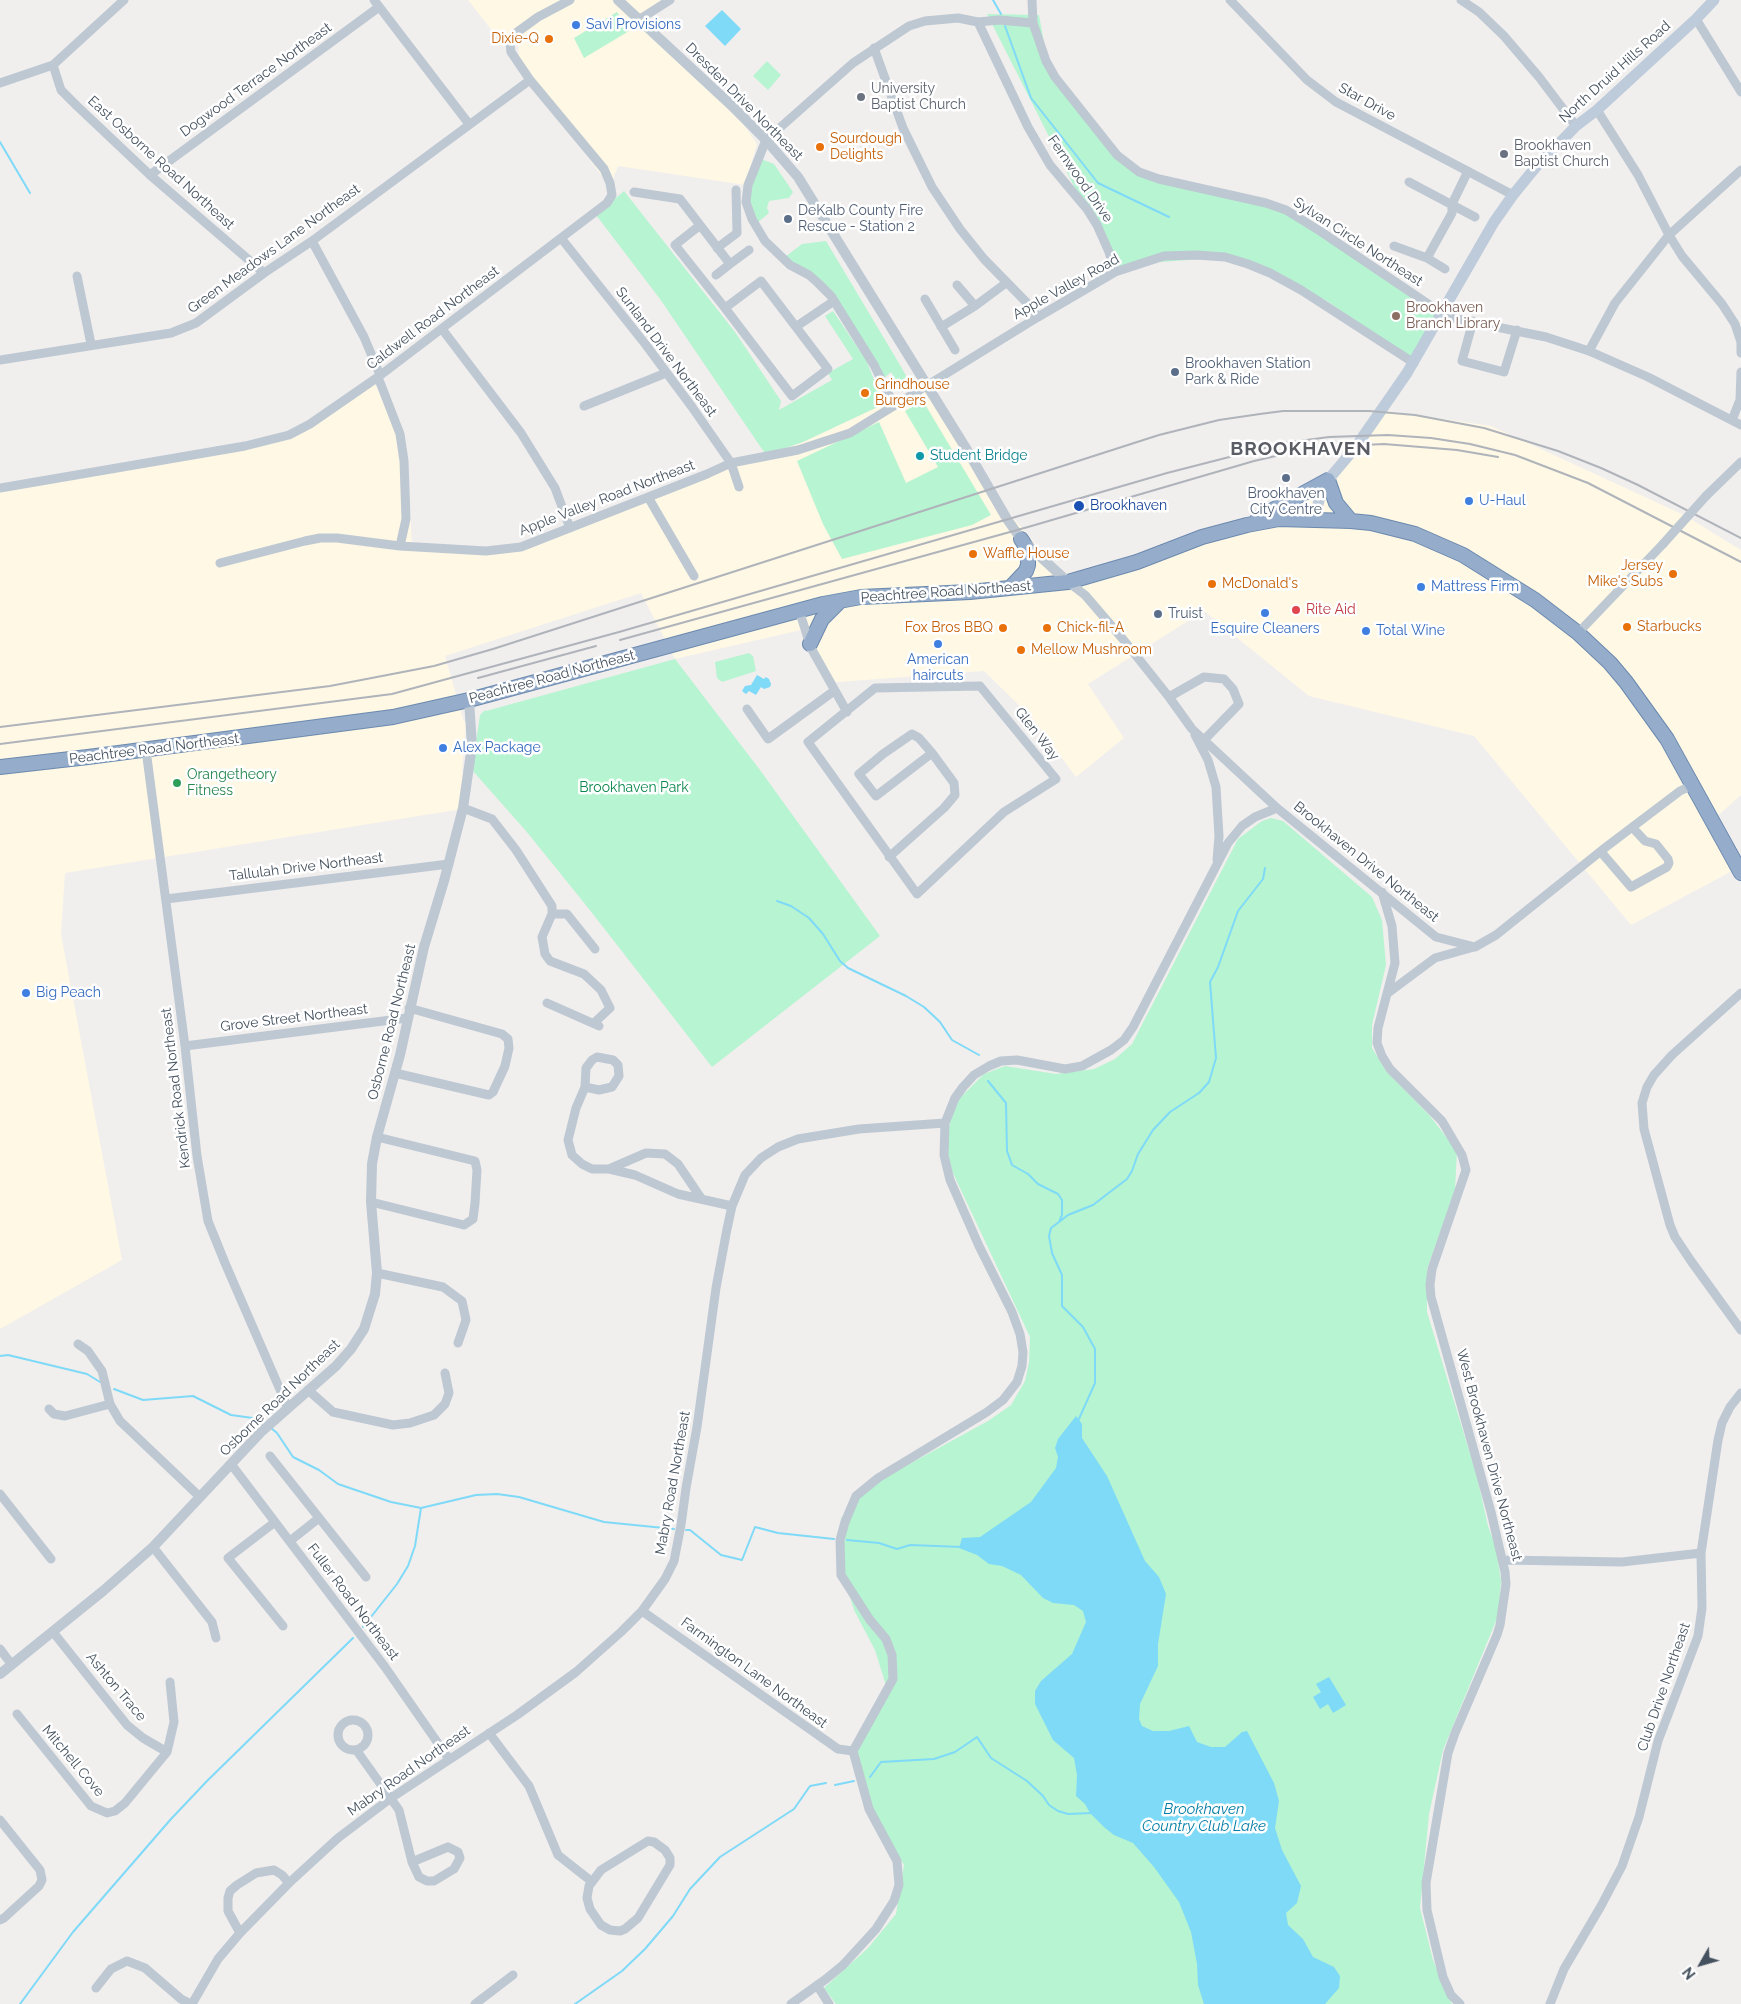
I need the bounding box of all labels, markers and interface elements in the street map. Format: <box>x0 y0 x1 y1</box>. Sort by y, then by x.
place label: Savi Provisions <box>586 17 681 33</box>
street label: North Druid Hills Road <box>1556 18 1674 126</box>
street label: Dogwood Terrace Northeast <box>177 19 335 141</box>
marker: Savi Provisions <box>570 19 582 31</box>
place label: Dixie-Q <box>491 31 539 47</box>
marker: Dixie-Q <box>543 33 555 45</box>
street label: Dresden Drive Northeast <box>682 40 806 164</box>
street label: Star Drive <box>1336 79 1398 125</box>
place label: University Baptist Church <box>871 81 966 114</box>
marker: University Baptist Church <box>855 91 867 103</box>
street label: East Osborne Road Northeast <box>84 93 238 233</box>
place label: Sourdough Delights <box>830 131 902 164</box>
street label: Fernwood Drive <box>1044 132 1116 226</box>
place label: Brookhaven Baptist Church <box>1514 138 1609 170</box>
marker: Sourdough Delights <box>814 141 826 153</box>
marker: Brookhaven Baptist Church <box>1498 148 1510 160</box>
street label: Green Meadows Lane Northeast <box>185 181 363 317</box>
street label: Sylvan Circle Northeast <box>1290 194 1426 290</box>
place label: DeKalb County Fire Rescue - Station 2 <box>798 203 923 236</box>
marker: DeKalb County Fire Rescue - Station 2 <box>782 213 794 225</box>
street label: Apple Valley Road <box>1010 251 1122 323</box>
street label: Caldwell Road Northeast <box>363 263 503 373</box>
street label: Sunland Drive Northeast <box>612 284 720 420</box>
place label: Brookhaven Branch Library <box>1406 300 1500 332</box>
marker: Brookhaven Branch Library <box>1390 310 1402 322</box>
place label: Brookhaven Station Park & Ride <box>1185 356 1311 388</box>
marker: Brookhaven Station Park & Ride <box>1169 366 1181 378</box>
place label: Grindhouse Burgers <box>875 377 950 410</box>
marker: Grindhouse Burgers <box>859 387 871 399</box>
district label: BROOKHAVEN <box>1229 438 1373 460</box>
place label: Student Bridge <box>930 448 1028 464</box>
marker: Student Bridge <box>914 450 926 462</box>
street label: Apple Valley Road Northeast <box>517 457 697 539</box>
marker: Brookhaven City Centre <box>1280 472 1292 484</box>
place label: Brookhaven City Centre <box>1247 486 1325 518</box>
place label: U-Haul <box>1479 493 1525 509</box>
marker: U-Haul <box>1463 495 1475 507</box>
place label: Brookhaven <box>1090 498 1167 514</box>
marker: Brookhaven <box>1072 499 1086 513</box>
place label: Waffle House <box>983 546 1070 562</box>
marker: Waffle House <box>967 548 979 560</box>
place label: Jersey Mike's Subs <box>1587 558 1663 590</box>
marker: Jersey Mike's Subs <box>1667 568 1679 580</box>
place label: McDonald's <box>1222 576 1298 592</box>
street label: Peachtree Road Northeast <box>860 578 1032 606</box>
marker: McDonald's <box>1206 578 1218 590</box>
place label: Mattress Firm <box>1431 579 1519 595</box>
marker: Mattress Firm <box>1415 581 1427 593</box>
place label: Rite Aid <box>1306 602 1356 618</box>
marker: Rite Aid <box>1290 604 1302 616</box>
place label: Truist <box>1168 606 1203 622</box>
marker: Esquire Cleaners <box>1259 607 1271 619</box>
marker: Truist <box>1152 608 1164 620</box>
place label: Starbucks <box>1637 619 1701 635</box>
place label: Fox Bros BBQ <box>905 620 993 636</box>
place label: Chick-fil-A <box>1057 620 1124 636</box>
place label: Esquire Cleaners <box>1210 621 1320 637</box>
marker: Starbucks <box>1621 621 1633 633</box>
marker: Fox Bros BBQ <box>997 622 1009 634</box>
marker: Chick-fil-A <box>1041 622 1053 634</box>
place label: Total Wine <box>1376 623 1445 639</box>
marker: Total Wine <box>1360 625 1372 637</box>
marker: American haircuts <box>932 638 944 650</box>
place label: Mellow Mushroom <box>1031 642 1152 658</box>
marker: Mellow Mushroom <box>1015 644 1027 656</box>
street label: Peachtree Road Northeast <box>467 647 637 707</box>
place label: American haircuts <box>907 652 969 684</box>
street label: Glen Way <box>1011 704 1063 764</box>
street label: Peachtree Road Northeast <box>68 730 240 768</box>
place label: Alex Package <box>453 740 541 756</box>
marker: Alex Package <box>437 742 449 754</box>
place label: Orangetheory Fitness <box>187 767 277 800</box>
marker: Orangetheory Fitness <box>171 777 183 789</box>
park label: Brookhaven Park <box>579 780 689 796</box>
street label: Brookhaven Drive Northeast <box>1290 798 1442 926</box>
street label: Tallulah Drive Northeast <box>228 849 384 885</box>
street label: Osborne Road Northeast <box>364 942 420 1102</box>
place label: Big Peach <box>36 985 101 1001</box>
marker: Big Peach <box>20 987 32 999</box>
street label: Grove Street Northeast <box>219 1001 369 1035</box>
street label: Kendrick Road Northeast <box>158 1007 194 1169</box>
street label: Osborne Road Northeast <box>216 1336 344 1460</box>
street label: West Brookhaven Drive Northeast <box>1453 1347 1525 1563</box>
street label: Mabry Road Northeast <box>652 1410 694 1556</box>
street label: Fuller Road Northeast <box>304 1540 402 1664</box>
street label: Farmington Lane Northeast <box>677 1614 831 1732</box>
street label: Club Drive Northeast <box>1634 1620 1694 1754</box>
street label: Ashton Trace <box>82 1649 150 1725</box>
street label: Mitchell Cove <box>38 1722 108 1800</box>
street label: Mabry Road Northeast <box>344 1722 474 1820</box>
water label: Brookhaven Country Club Lake <box>1142 1800 1266 1835</box>
north arrow <box>1676 1939 1726 1989</box>
text: N <box>1680 1964 1699 1982</box>

